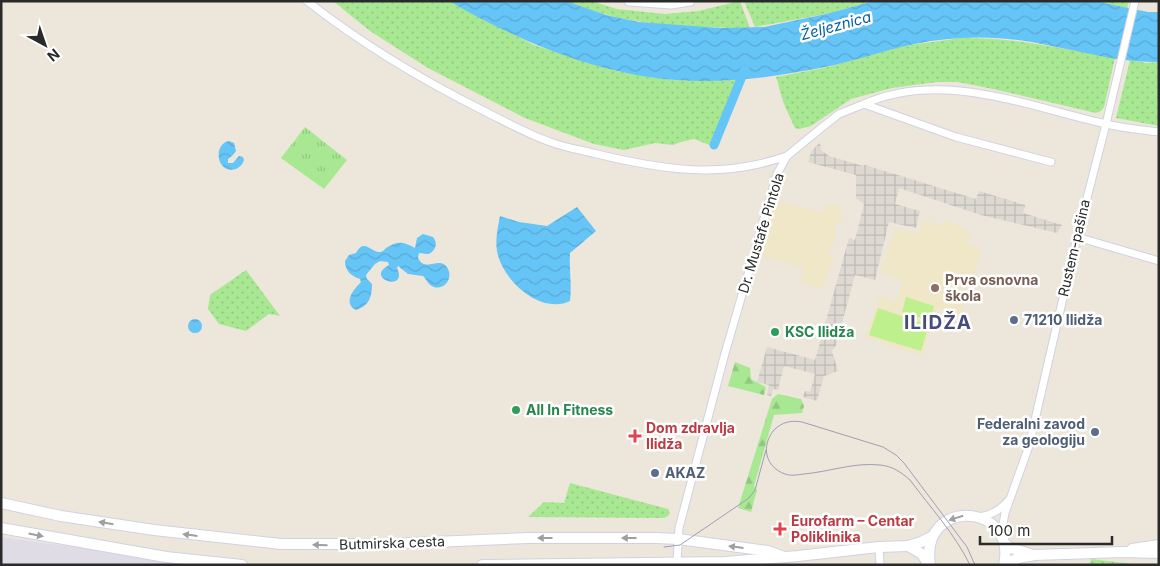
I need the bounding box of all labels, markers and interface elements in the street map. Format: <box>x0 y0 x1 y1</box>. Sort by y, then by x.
water label: Željeznica <box>798 7 873 44</box>
north arrow <box>20 20 70 70</box>
text: N <box>44 45 63 65</box>
street label: Dr. Mustafe Pintola <box>734 171 787 295</box>
street label: Rustem-pašina <box>1054 198 1093 298</box>
place label: Prva osnovna škola <box>945 271 1038 304</box>
marker: Prva osnovna škola <box>929 282 941 294</box>
district label: ILIDŽA <box>904 311 972 334</box>
place label: 71210 Ilidža <box>1024 311 1102 328</box>
marker: 71210 Ilidža <box>1008 314 1020 326</box>
place label: KSC Ilidža <box>785 323 854 340</box>
marker: KSC Ilidža <box>769 326 781 338</box>
place label: All In Fitness <box>526 401 613 418</box>
marker: All In Fitness <box>510 404 522 416</box>
place label: Federalni zavod za geologiju <box>977 415 1085 448</box>
place label: Dom zdravlja Ilidža <box>646 419 735 452</box>
marker: Federalni zavod za geologiju <box>1089 426 1101 438</box>
marker: Dom zdravlja Ilidža <box>628 429 642 443</box>
place label: AKAZ <box>665 464 705 481</box>
marker: AKAZ <box>649 467 661 479</box>
place label: Eurofarm – Centar Poliklinika <box>791 512 915 545</box>
one-way arrow <box>948 514 963 522</box>
scale bar <box>980 514 1112 546</box>
one-way arrow <box>97 518 113 526</box>
text: 100 m <box>988 521 1030 540</box>
marker: Eurofarm – Centar Poliklinika <box>773 522 787 536</box>
one-way arrow <box>29 531 44 539</box>
one-way arrow <box>181 531 197 539</box>
street label: Butmirska cesta <box>339 532 445 553</box>
one-way arrow <box>537 534 553 542</box>
one-way arrow <box>621 534 637 542</box>
one-way arrow <box>312 540 328 548</box>
one-way arrow <box>728 543 744 551</box>

